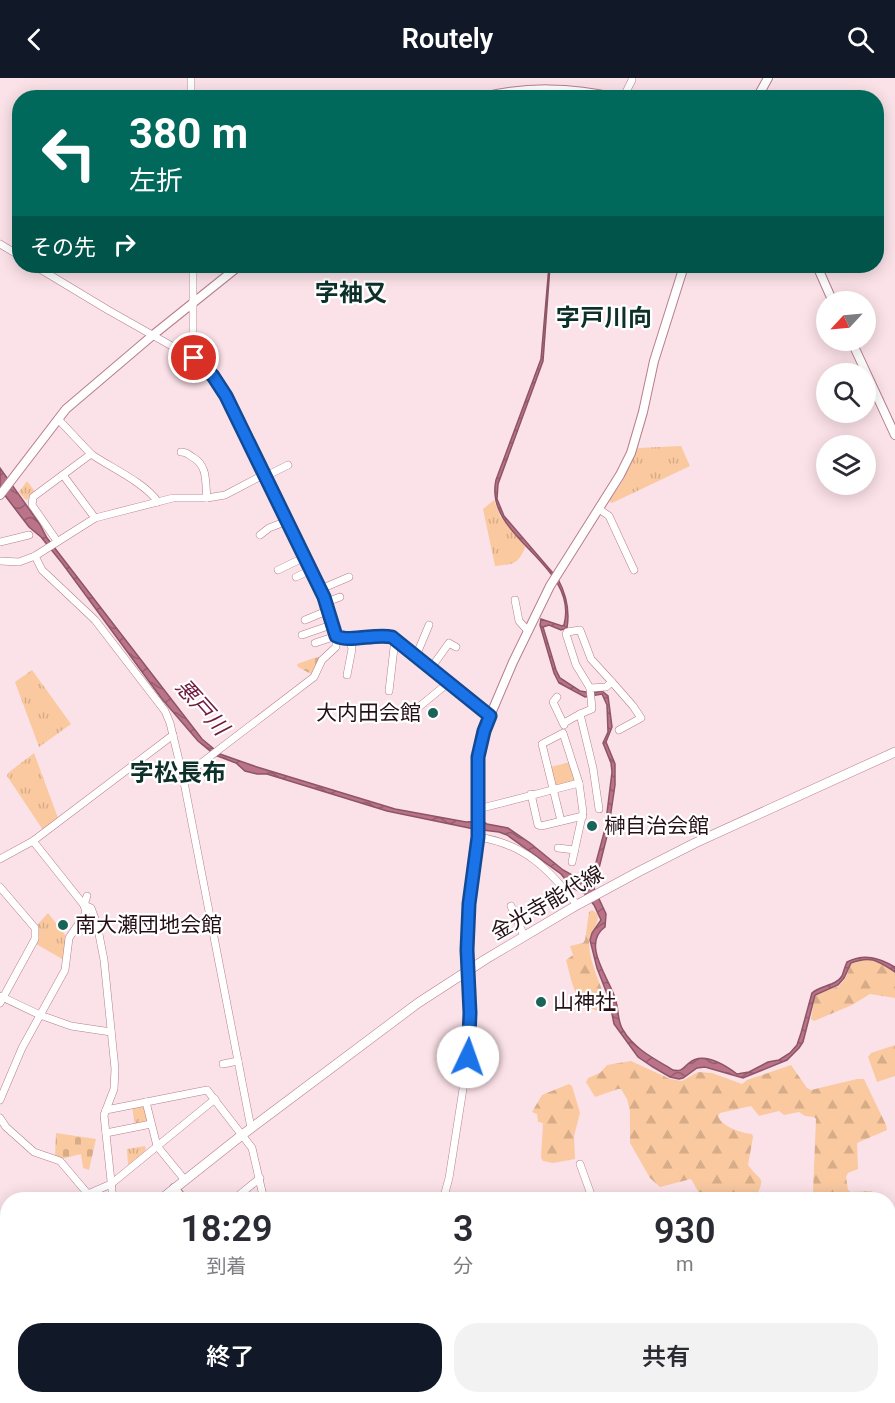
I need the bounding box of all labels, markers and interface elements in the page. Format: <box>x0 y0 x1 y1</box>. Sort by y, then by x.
icon: back <box>18 23 51 56</box>
text: Routely <box>402 23 493 55</box>
icon: search <box>844 23 877 56</box>
text: 380 m <box>129 109 248 158</box>
icon: left <box>30 114 108 192</box>
text: 左折 <box>129 165 183 197</box>
icon: right <box>108 228 141 261</box>
text: その先 <box>30 235 96 260</box>
district label: 字袖又 <box>315 279 387 307</box>
north arrow <box>816 291 876 351</box>
map controls <box>816 291 876 495</box>
district label: 字戸川向 <box>556 304 652 332</box>
pin <box>168 332 219 383</box>
icon: arrive <box>177 341 210 374</box>
button: search <box>816 363 876 423</box>
button: layers <box>816 435 876 495</box>
water label: 悪戸川 <box>171 674 235 741</box>
place label: 大内田会館 <box>316 701 421 725</box>
marker: 大内田会館 <box>426 706 440 720</box>
district label: 字松長布 <box>130 759 226 787</box>
place label: 榊自治会館 <box>604 814 709 838</box>
marker: 榊自治会館 <box>585 819 599 833</box>
street label: 金光寺能代線 <box>486 861 608 945</box>
place label: 南大瀬団地会館 <box>75 913 222 937</box>
marker: 南大瀬団地会館 <box>56 918 70 932</box>
place label: 山神社 <box>553 990 616 1014</box>
marker: 山神社 <box>534 995 548 1009</box>
position arrow <box>436 1025 500 1089</box>
text: 18:29 <box>180 1208 272 1250</box>
text: 3 <box>453 1208 473 1250</box>
text: 930 <box>654 1210 716 1252</box>
text: m <box>676 1252 694 1276</box>
text: 到着 <box>206 1254 246 1278</box>
text: 分 <box>453 1254 473 1278</box>
button: 終了 <box>18 1323 442 1392</box>
button: 共有 <box>454 1323 878 1392</box>

